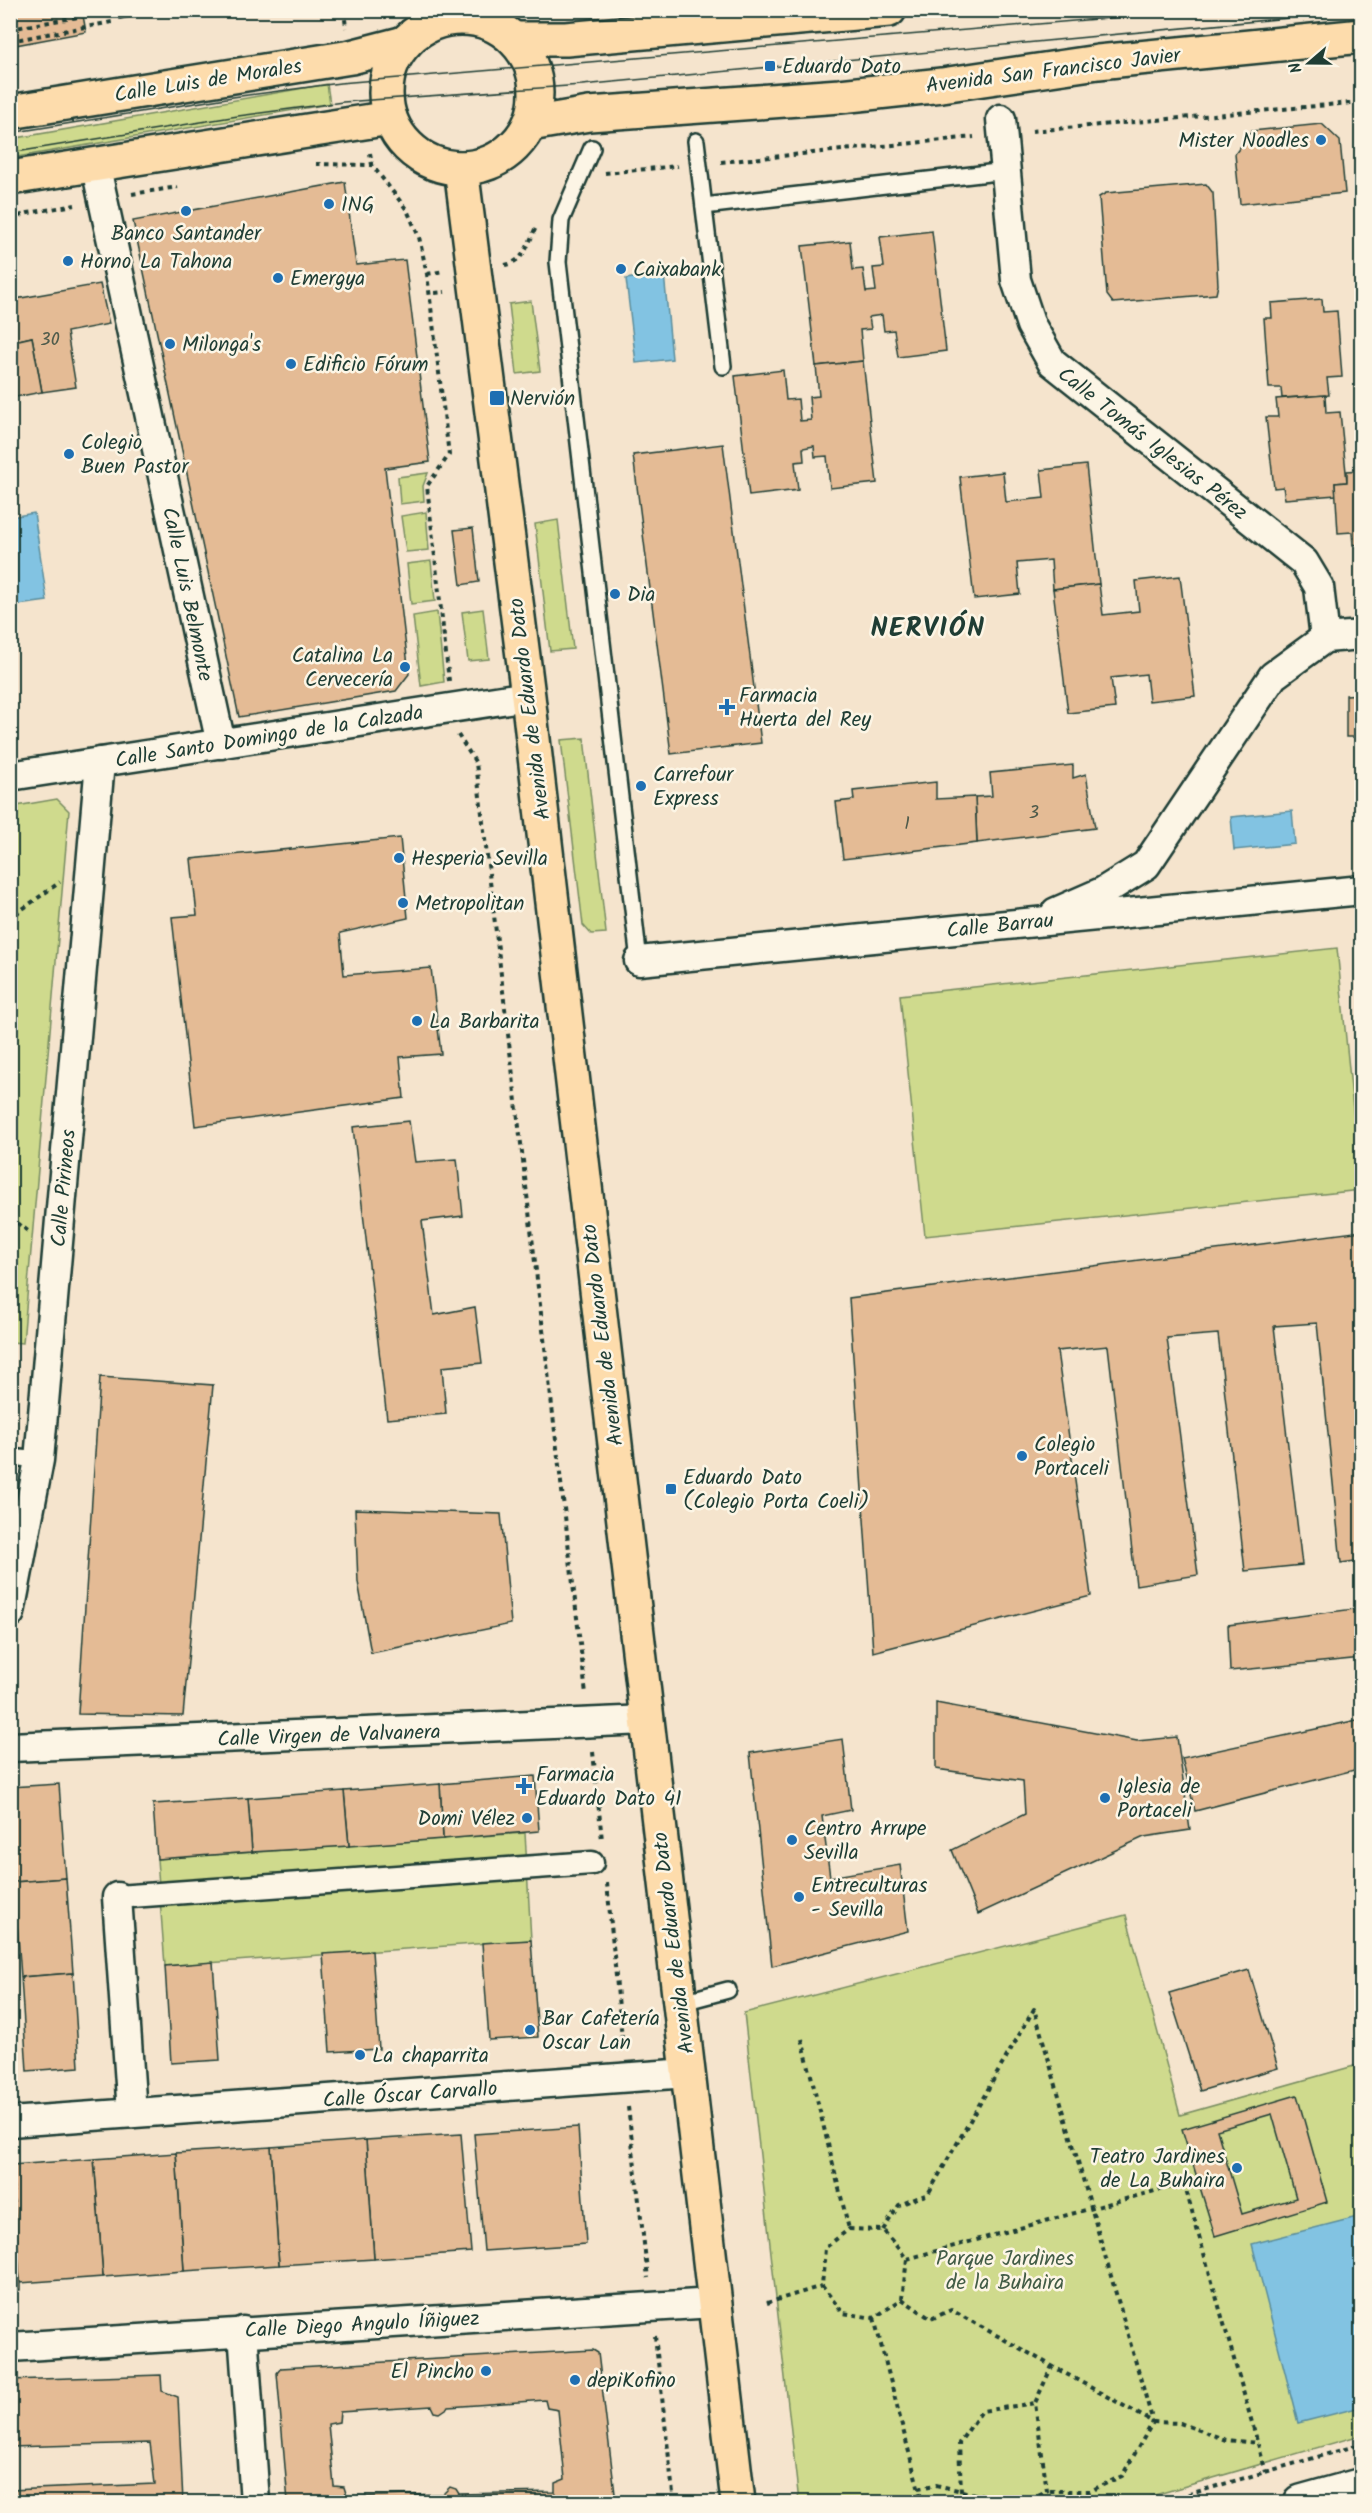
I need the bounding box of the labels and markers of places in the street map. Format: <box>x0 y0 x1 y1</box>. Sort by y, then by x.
place label: Eduardo Dato <box>782 51 901 84</box>
marker: Eduardo Dato <box>763 59 777 73</box>
place label: Mister Noodles <box>1178 125 1309 158</box>
marker: Mister Noodles <box>1314 133 1328 147</box>
place label: ING <box>341 189 375 222</box>
marker: ING <box>322 197 336 211</box>
marker: Banco Santander <box>179 204 193 218</box>
place label: Banco Santander <box>111 218 262 251</box>
place label: Horno La Tahona <box>80 246 232 279</box>
marker: Horno La Tahona <box>61 254 75 268</box>
place label: Caixabank <box>633 254 721 287</box>
marker: Caixabank <box>614 262 628 276</box>
place label: Emergya <box>290 263 365 296</box>
marker: Emergya <box>271 271 285 285</box>
place label: Milonga's <box>182 329 261 362</box>
marker: Milonga's <box>163 337 177 351</box>
place label: Edificio Fórum <box>303 349 428 382</box>
marker: Edificio Fórum <box>284 357 298 371</box>
place label: Nervión <box>510 383 575 416</box>
marker: Nervión <box>488 389 506 407</box>
place label: Colegio Buen Pastor <box>81 427 189 484</box>
marker: Colegio Buen Pastor <box>62 447 76 461</box>
place label: Dia <box>627 579 655 612</box>
marker: Dia <box>608 587 622 601</box>
place label: Catalina La Cervecería <box>292 640 393 697</box>
marker: Catalina La Cervecería <box>398 660 412 674</box>
place label: Farmacia Huerta del Rey <box>739 680 871 737</box>
marker: Farmacia Huerta del Rey <box>720 700 734 714</box>
place label: Carrefour Express <box>653 759 734 816</box>
marker: Carrefour Express <box>634 779 648 793</box>
place label: Hesperia Sevilla <box>411 843 548 876</box>
marker: Hesperia Sevilla <box>392 851 406 865</box>
place label: Metropolitan <box>415 888 524 921</box>
marker: Metropolitan <box>396 896 410 910</box>
place label: La Barbarita <box>429 1006 540 1039</box>
marker: La Barbarita <box>410 1014 424 1028</box>
place label: Colegio Portaceli <box>1034 1429 1110 1486</box>
marker: Colegio Portaceli <box>1015 1449 1029 1463</box>
place label: Eduardo Dato (Colegio Porta Coeli) <box>683 1462 869 1519</box>
marker: Eduardo Dato (Colegio Porta Coeli) <box>664 1482 678 1496</box>
place label: Farmacia Eduardo Dato 41 <box>536 1759 682 1816</box>
place label: Iglesia de Portaceli <box>1117 1771 1201 1828</box>
marker: Farmacia Eduardo Dato 41 <box>517 1779 531 1793</box>
marker: Iglesia de Portaceli <box>1098 1791 1112 1805</box>
place label: Domi Vélez <box>418 1803 515 1836</box>
marker: Domi Vélez <box>520 1811 534 1825</box>
place label: Centro Arrupe Sevilla <box>804 1813 927 1870</box>
marker: Centro Arrupe Sevilla <box>785 1833 799 1847</box>
place label: Entreculturas - Sevilla <box>811 1870 928 1927</box>
marker: Entreculturas - Sevilla <box>792 1890 806 1904</box>
place label: Bar Cafetería Oscar Lan <box>542 2003 660 2060</box>
marker: Bar Cafetería Oscar Lan <box>523 2023 537 2037</box>
place label: La chaparrita <box>372 2040 489 2073</box>
marker: La chaparrita <box>353 2048 367 2062</box>
place label: Teatro Jardines de La Buhaira <box>1090 2141 1225 2198</box>
marker: Teatro Jardines de La Buhaira <box>1230 2161 1244 2175</box>
place label: El Pincho <box>390 2356 474 2389</box>
marker: El Pincho <box>479 2364 493 2378</box>
place label: depiKofino <box>587 2365 676 2398</box>
marker: depiKofino <box>568 2373 582 2387</box>

